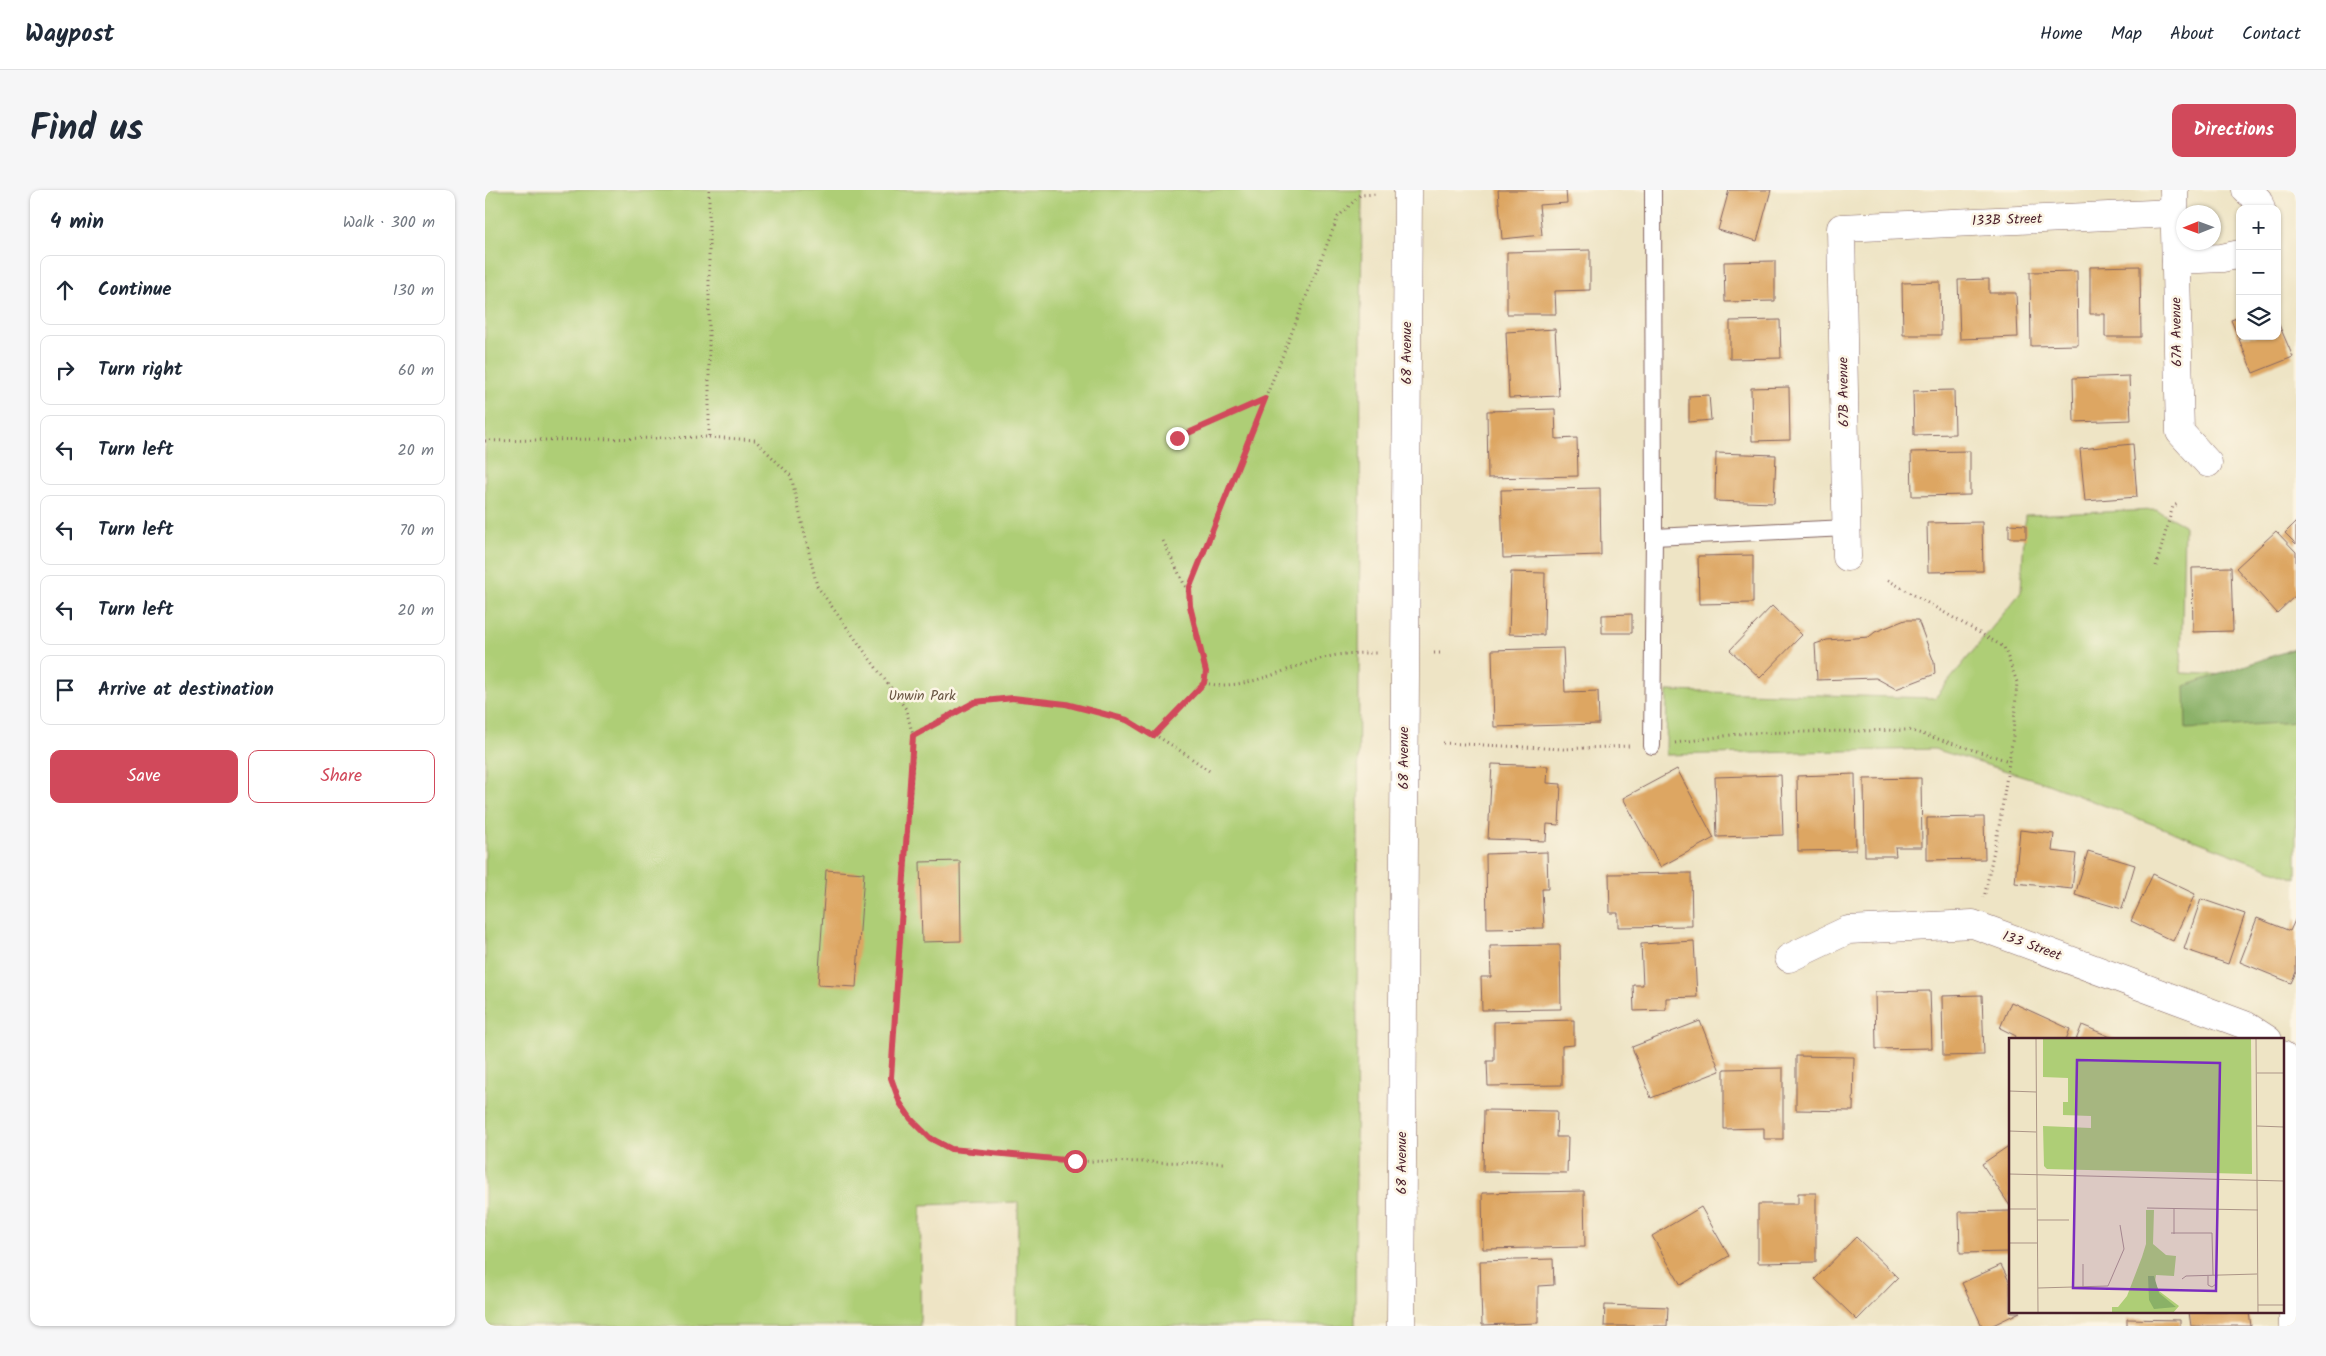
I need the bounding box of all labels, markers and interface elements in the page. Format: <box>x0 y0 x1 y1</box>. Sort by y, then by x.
text: Waypost <box>25 15 114 54</box>
text: Home <box>2040 20 2083 49</box>
text: Map <box>2111 20 2142 49</box>
text: About <box>2170 20 2214 49</box>
text: Contact <box>2242 20 2301 49</box>
text: Find us <box>30 102 143 158</box>
button: Directions <box>2172 104 2296 157</box>
north arrow <box>2176 205 2221 250</box>
map controls <box>2236 205 2281 340</box>
button: + <box>2236 205 2281 250</box>
text: 4 min <box>50 206 104 239</box>
street label: 133B Street <box>1971 208 2043 232</box>
text: Walk · 300 m <box>343 210 435 235</box>
button: − <box>2236 250 2281 295</box>
text: Continue <box>98 275 171 305</box>
icon: ahead <box>51 276 79 304</box>
text: 130 m <box>393 278 434 303</box>
button: layers <box>2236 295 2281 340</box>
street label: 67A Avenue <box>2165 296 2189 367</box>
street label: 68 Avenue <box>1396 321 1418 385</box>
text: Turn right <box>98 355 183 385</box>
icon: right <box>51 356 79 384</box>
street label: 67B Avenue <box>1832 356 1856 427</box>
text: 60 m <box>398 358 434 383</box>
route end <box>1166 427 1189 450</box>
text: Turn left <box>98 435 173 465</box>
icon: left <box>51 436 79 464</box>
text: 20 m <box>398 438 434 463</box>
text: Turn left <box>98 515 173 545</box>
icon: left <box>51 516 79 544</box>
text: 70 m <box>399 518 434 543</box>
text: Turn left <box>98 595 173 625</box>
icon: left <box>51 596 79 624</box>
text: 20 m <box>398 598 434 623</box>
text: Arrive at destination <box>98 675 274 705</box>
icon: arrive <box>51 676 79 704</box>
park label: Unwin Park <box>888 685 956 707</box>
street label: 68 Avenue <box>1393 726 1415 790</box>
button: Save <box>50 750 238 803</box>
button: Share <box>248 750 435 803</box>
street label: 133 Street <box>1999 925 2065 967</box>
inset map <box>2009 1038 2283 1314</box>
street label: 68 Avenue <box>1391 1131 1413 1195</box>
route start <box>1064 1150 1087 1173</box>

